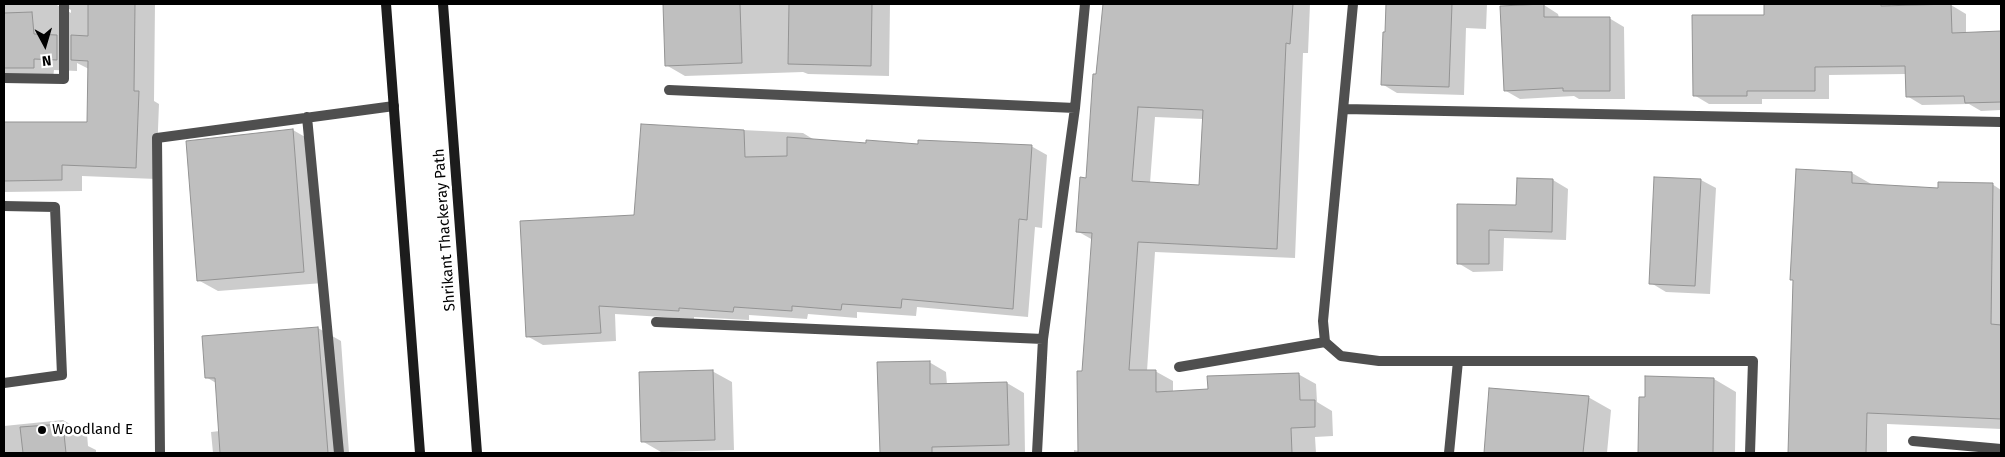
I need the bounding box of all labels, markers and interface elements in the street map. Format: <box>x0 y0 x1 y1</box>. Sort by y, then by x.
north arrow <box>20 20 70 70</box>
text: N <box>41 51 52 69</box>
street label: Shrikant Thackeray Path <box>430 148 460 312</box>
place label: Woodland E <box>52 421 133 439</box>
marker: Woodland E <box>36 424 48 436</box>

